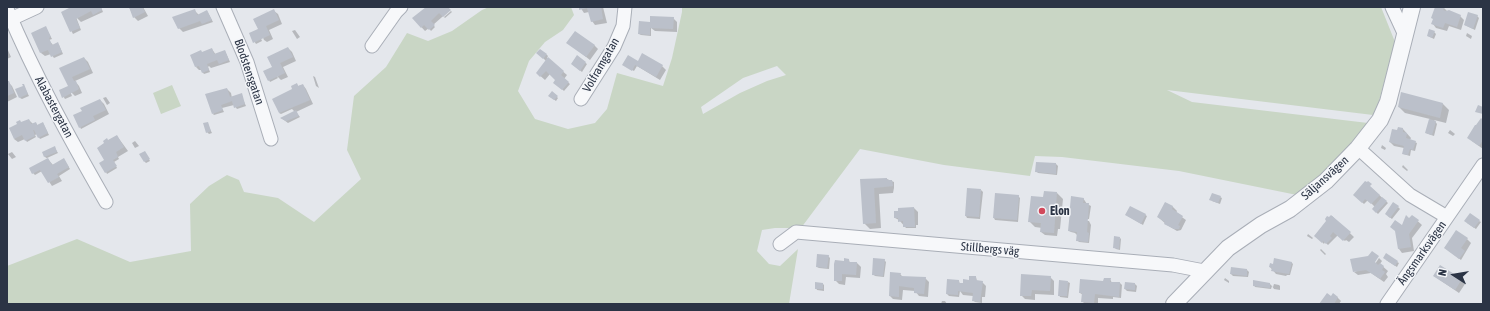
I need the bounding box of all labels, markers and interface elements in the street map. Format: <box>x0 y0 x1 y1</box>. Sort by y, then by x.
street label: Volframgatan <box>580 35 622 95</box>
street label: Blodstensgatan <box>231 37 267 107</box>
street label: Alabastergatan <box>32 74 76 140</box>
street label: Säljansvägen <box>1298 153 1352 203</box>
place label: Elon <box>1050 204 1070 218</box>
marker: Elon <box>1037 206 1047 216</box>
street label: Ängsmarksvägen <box>1395 218 1449 288</box>
street label: Stillbergs väg <box>960 239 1020 259</box>
north arrow <box>1434 255 1474 295</box>
text: N <box>1436 268 1449 277</box>

